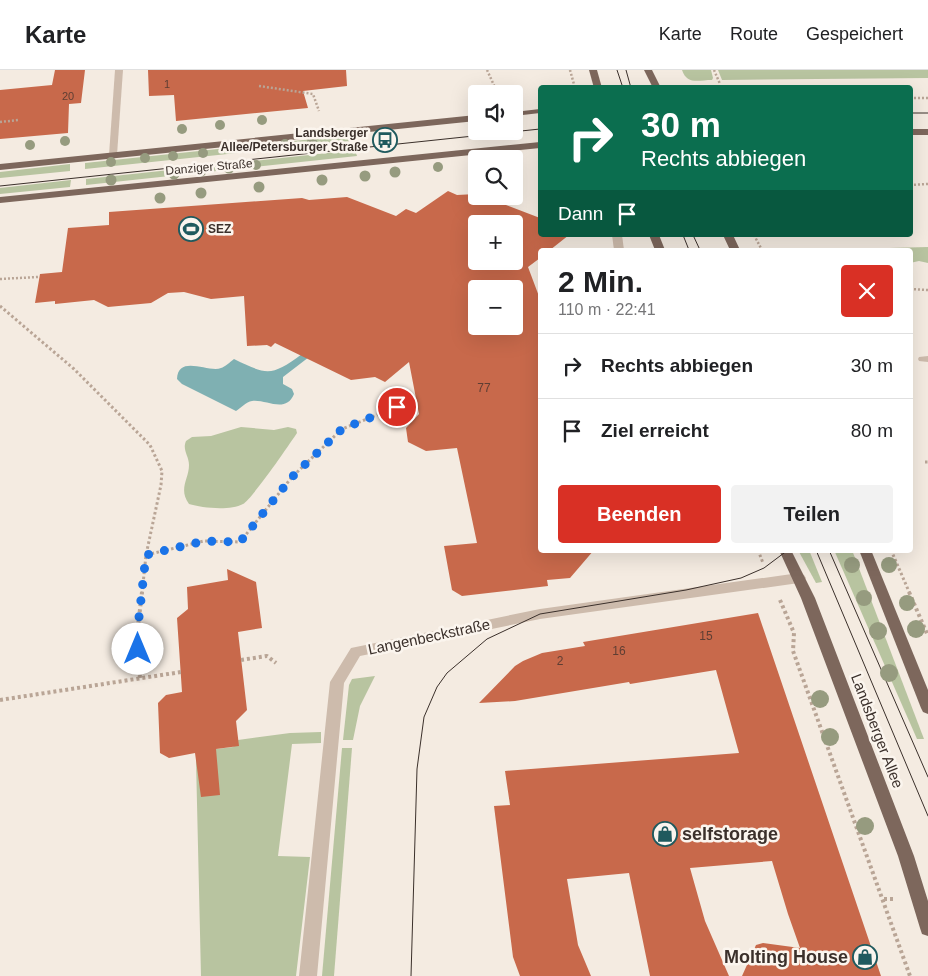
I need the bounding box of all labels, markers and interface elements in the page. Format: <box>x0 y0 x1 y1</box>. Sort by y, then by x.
text: Karte <box>25 21 86 48</box>
text: Karte <box>659 24 702 44</box>
text: Route <box>730 24 778 44</box>
text: Gespeichert <box>806 24 903 44</box>
house number: 1 <box>164 78 170 90</box>
map controls <box>468 85 523 335</box>
button: sound <box>468 85 523 140</box>
house number: 20 <box>62 90 74 102</box>
icon: right <box>558 105 623 170</box>
text: 30 m <box>641 105 721 144</box>
place label: Landsberger Allee/Petersburger Straße <box>221 126 368 154</box>
bus stop icon: Landsberger Allee/Petersburger Straße <box>372 127 398 153</box>
text: Rechts abbiegen <box>641 146 806 171</box>
button: search <box>468 150 523 205</box>
street label: Danziger Straße <box>165 156 253 178</box>
icon: arrive <box>613 200 641 228</box>
text: Dann <box>558 203 603 224</box>
button: + <box>468 215 523 270</box>
sports icon: SEZ <box>178 216 204 242</box>
place label: SEZ <box>208 222 231 236</box>
text: 2 Min. <box>558 265 643 298</box>
button: close <box>841 265 893 317</box>
button: − <box>468 280 523 335</box>
text: 110 m · 22:41 <box>558 301 656 318</box>
icon: right <box>558 352 586 380</box>
text: Rechts abbiegen <box>601 355 753 376</box>
text: 30 m <box>851 355 893 376</box>
house number: 77 <box>477 381 491 395</box>
pin <box>376 386 418 428</box>
icon: arrive <box>383 393 411 421</box>
icon: arrive <box>558 417 586 445</box>
text: Ziel erreicht <box>601 420 709 441</box>
text: 80 m <box>851 420 893 441</box>
button: Beenden <box>558 485 721 543</box>
button: Teilen <box>731 485 893 543</box>
street label: Langenbeckstraße <box>366 615 491 658</box>
position arrow <box>111 622 163 674</box>
house number: 15 <box>699 629 713 643</box>
house number: 16 <box>612 644 626 658</box>
house number: 2 <box>557 654 564 668</box>
street label: Landsberger Allee <box>848 671 907 790</box>
shop icon: selfstorage <box>652 821 678 847</box>
place label: selfstorage <box>682 824 778 844</box>
shop icon: Molting House <box>852 944 878 970</box>
place label: Molting House <box>724 947 848 967</box>

